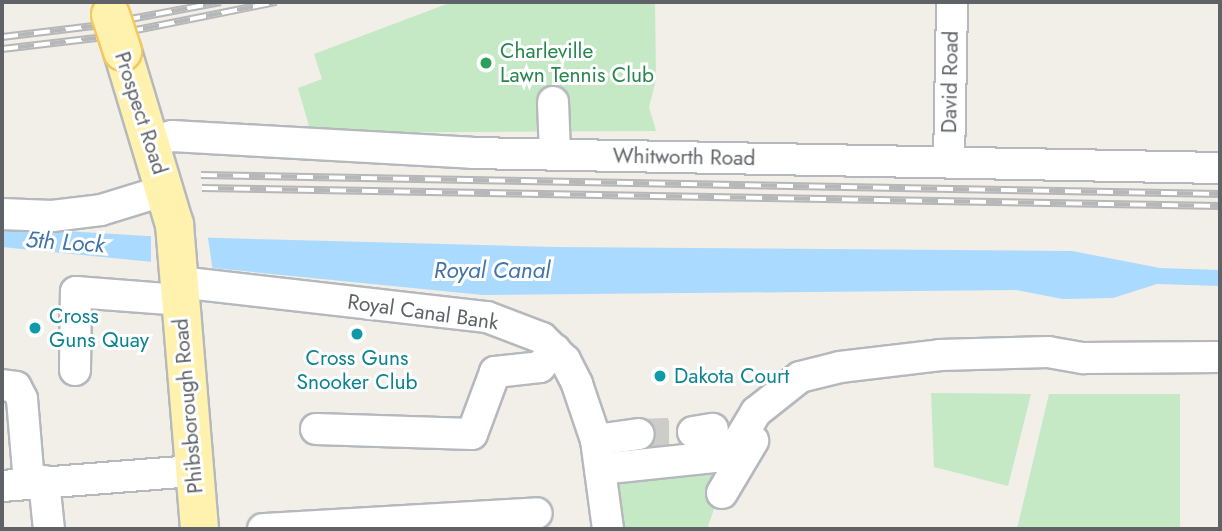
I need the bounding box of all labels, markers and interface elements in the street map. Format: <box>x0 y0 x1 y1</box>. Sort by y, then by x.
street label: David Road <box>937 31 963 133</box>
place label: Charleville Lawn Tennis Club <box>500 38 654 88</box>
street label: Prospect Road <box>109 49 173 177</box>
marker: Charleville Lawn Tennis Club <box>478 55 494 71</box>
street label: Whitworth Road <box>612 143 756 171</box>
water label: 5th Lock <box>24 225 106 259</box>
water label: Royal Canal <box>434 256 550 284</box>
street label: Royal Canal Bank <box>346 289 500 335</box>
place label: Cross Guns Quay <box>49 303 149 353</box>
street label: Phibsborough Road <box>168 317 208 495</box>
marker: Cross Guns Quay <box>27 320 43 336</box>
marker: Cross Guns Snooker Club <box>349 326 365 342</box>
place label: Cross Guns Snooker Club <box>297 345 417 395</box>
place label: Dakota Court <box>674 363 789 389</box>
marker: Dakota Court <box>652 368 668 384</box>

